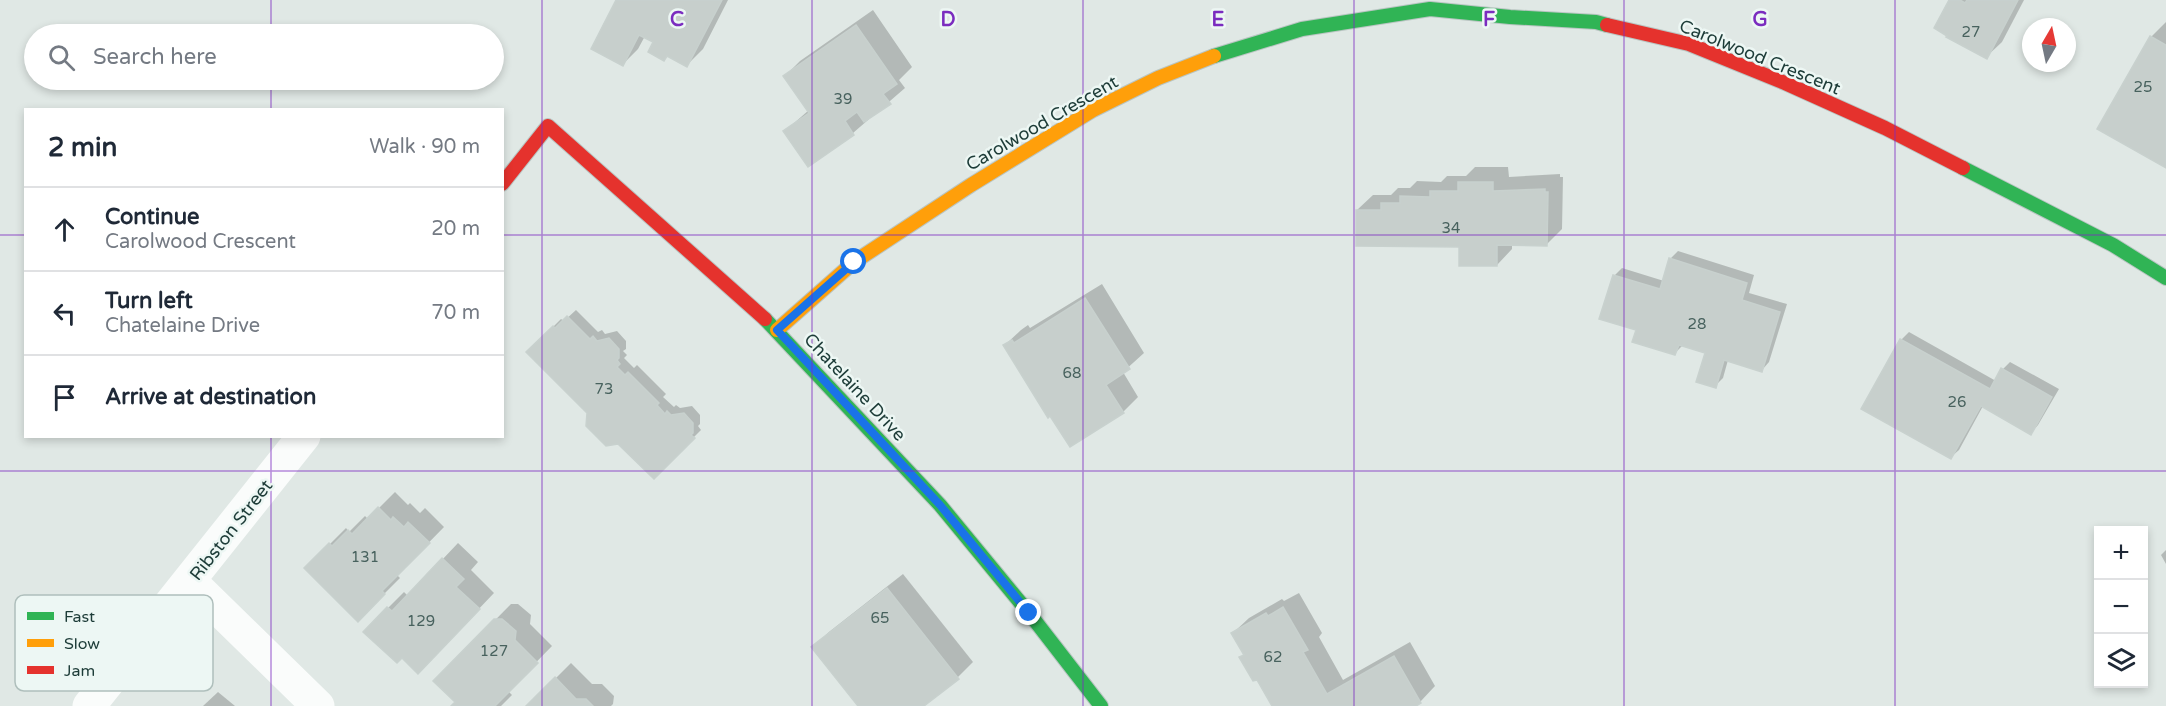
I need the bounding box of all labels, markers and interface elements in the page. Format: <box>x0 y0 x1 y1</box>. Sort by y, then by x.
text: C <box>670 8 684 32</box>
text: D <box>940 8 956 32</box>
text: E <box>1212 8 1225 32</box>
text: F <box>1483 8 1495 32</box>
text: G <box>1752 8 1768 32</box>
street label: Carolwood Crescent <box>1676 15 1844 99</box>
north arrow <box>2022 18 2076 72</box>
house number: 27 <box>1962 23 1980 41</box>
search box <box>24 24 504 90</box>
icon: search <box>45 41 78 74</box>
text: Search here <box>93 44 217 70</box>
street label: Carolwood Crescent <box>962 70 1122 176</box>
house number: 25 <box>2134 78 2152 96</box>
house number: 39 <box>834 90 852 108</box>
text: 2 min <box>48 132 117 163</box>
text: Walk · 90 m <box>369 135 480 159</box>
text: Continue <box>105 204 200 230</box>
icon: ahead <box>48 213 81 246</box>
text: 20 m <box>431 217 480 241</box>
house number: 34 <box>1442 219 1460 237</box>
text: Carolwood Crescent <box>105 230 296 254</box>
route start <box>840 248 866 274</box>
text: Turn left <box>105 288 193 314</box>
icon: left <box>48 297 81 330</box>
text: 70 m <box>431 301 480 325</box>
text: Chatelaine Drive <box>105 314 260 338</box>
house number: 28 <box>1688 315 1706 333</box>
street label: Chatelaine Drive <box>799 328 911 446</box>
house number: 68 <box>1063 364 1081 382</box>
house number: 73 <box>595 380 613 398</box>
icon: arrive <box>48 381 81 414</box>
text: Arrive at destination <box>105 384 316 410</box>
house number: 26 <box>1948 393 1966 411</box>
street label: Ribston Street <box>185 475 277 585</box>
map controls <box>2094 526 2148 688</box>
button: + <box>2094 526 2148 580</box>
house number: 131 <box>351 548 379 566</box>
button: − <box>2094 580 2148 634</box>
legend <box>15 595 213 691</box>
route end <box>1015 599 1041 625</box>
text: Fast <box>64 607 95 627</box>
house number: 65 <box>871 609 889 627</box>
house number: 129 <box>407 612 435 630</box>
text: Slow <box>64 634 100 654</box>
button: layers <box>2094 634 2148 688</box>
house number: 127 <box>480 642 508 660</box>
house number: 62 <box>1264 648 1282 666</box>
text: Jam <box>64 661 95 681</box>

